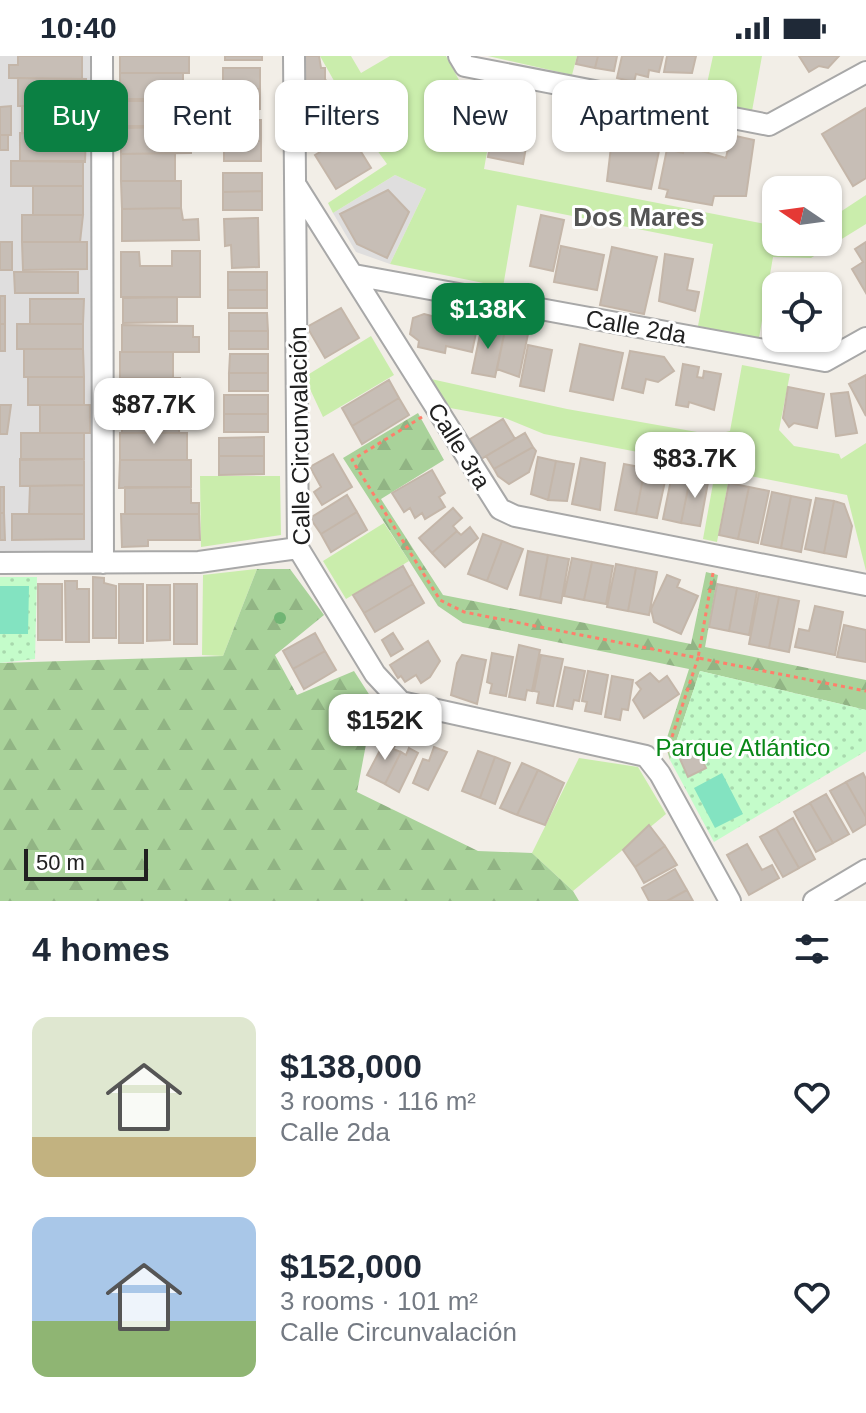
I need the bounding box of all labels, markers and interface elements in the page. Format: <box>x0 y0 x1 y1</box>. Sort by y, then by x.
text: 10:40 <box>40 11 117 44</box>
chip: Buy <box>24 80 128 152</box>
chip: Rent <box>144 80 259 152</box>
chip: Filters <box>275 80 408 152</box>
chip: New <box>424 80 536 152</box>
chip: Apartment <box>552 80 737 152</box>
north arrow <box>762 176 842 256</box>
map controls <box>762 176 842 352</box>
district label: Dos Mares <box>573 202 705 232</box>
button: locate <box>762 272 842 352</box>
pin: $138K <box>432 283 544 351</box>
text: $138K <box>450 294 526 324</box>
street label: Calle 2da <box>584 304 689 349</box>
street label: Calle Circunvalación <box>284 326 315 546</box>
pin: $87.7K <box>89 378 219 446</box>
text: $87.7K <box>112 389 196 419</box>
street label: Calle 3ra <box>423 398 497 494</box>
pin: $83.7K <box>630 432 760 500</box>
text: $83.7K <box>653 443 737 473</box>
pin: $152K <box>329 694 441 762</box>
text: $152K <box>347 705 423 735</box>
park label: Parque Atlántico <box>656 734 830 761</box>
scale bar <box>24 845 148 881</box>
text: 50 m <box>36 850 85 875</box>
icon: filters <box>790 927 834 971</box>
text: 4 homes <box>32 930 170 968</box>
text: $138,000 <box>280 1047 422 1085</box>
icon: home <box>96 1049 192 1145</box>
icon: heart <box>790 1075 834 1119</box>
text: 3 rooms · 116 m² <box>280 1086 476 1116</box>
text: Calle 2da <box>280 1117 390 1147</box>
text: $152,000 <box>280 1247 422 1285</box>
icon: home <box>96 1249 192 1345</box>
icon: heart <box>790 1275 834 1319</box>
text: 3 rooms · 101 m² <box>280 1286 478 1316</box>
text: Calle Circunvalación <box>280 1317 517 1347</box>

